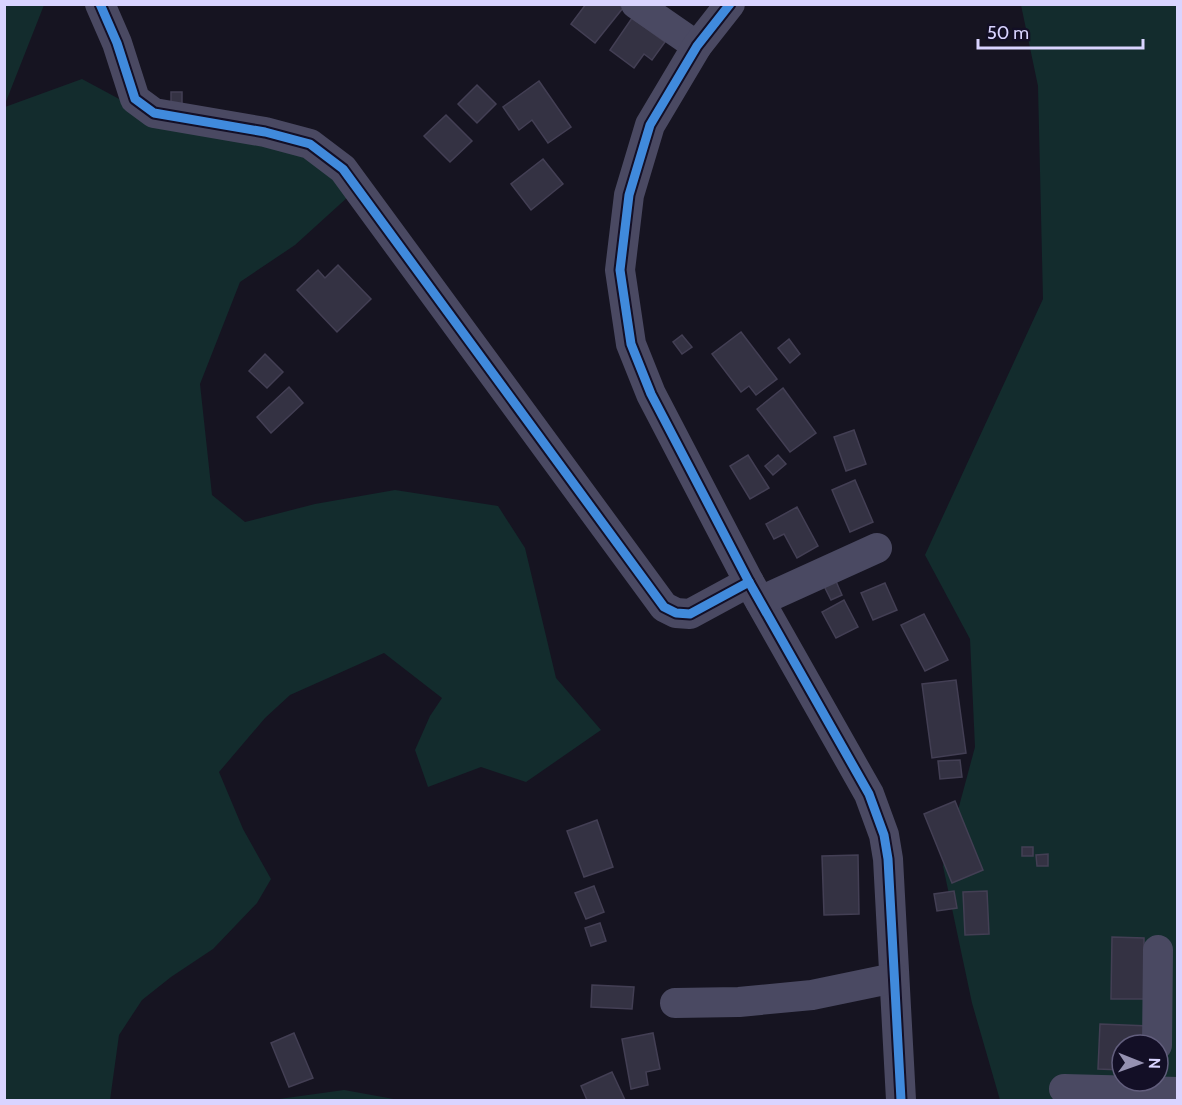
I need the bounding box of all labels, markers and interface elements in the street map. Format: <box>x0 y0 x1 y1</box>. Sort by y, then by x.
scale bar <box>978 12 1143 50</box>
text: 50 m <box>987 22 1029 44</box>
north arrow <box>1110 1033 1170 1093</box>
text: N <box>1145 1057 1164 1069</box>

